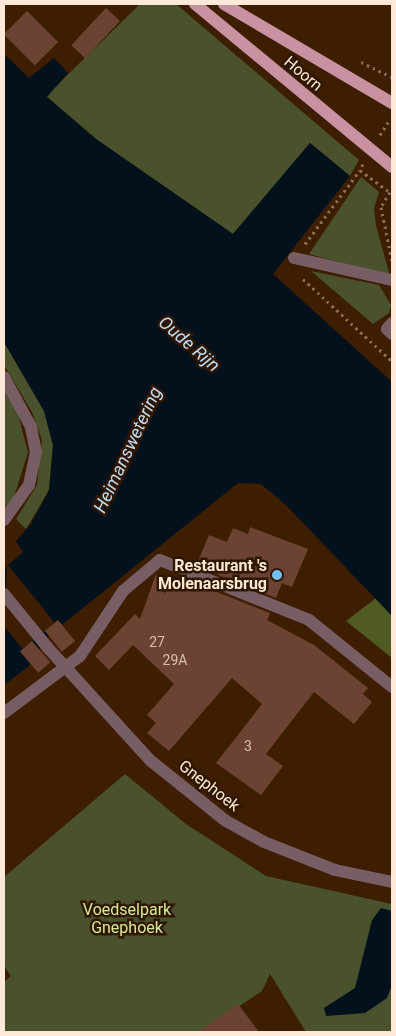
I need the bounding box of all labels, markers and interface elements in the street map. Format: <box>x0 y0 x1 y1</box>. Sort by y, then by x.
street label: Hoorn <box>280 53 326 95</box>
water label: Oude Rijn <box>154 312 224 376</box>
water label: Heimanswetering <box>89 384 167 516</box>
place label: Restaurant 's Molenaarsbrug <box>158 556 267 594</box>
marker: Restaurant 's Molenaarsbrug <box>271 569 283 581</box>
house number: 27 <box>149 634 165 650</box>
house number: 29A <box>163 652 187 668</box>
house number: 3 <box>244 738 252 754</box>
street label: Gnephoek <box>175 756 243 816</box>
park label: Voedselpark Gnephoek <box>83 900 171 938</box>

